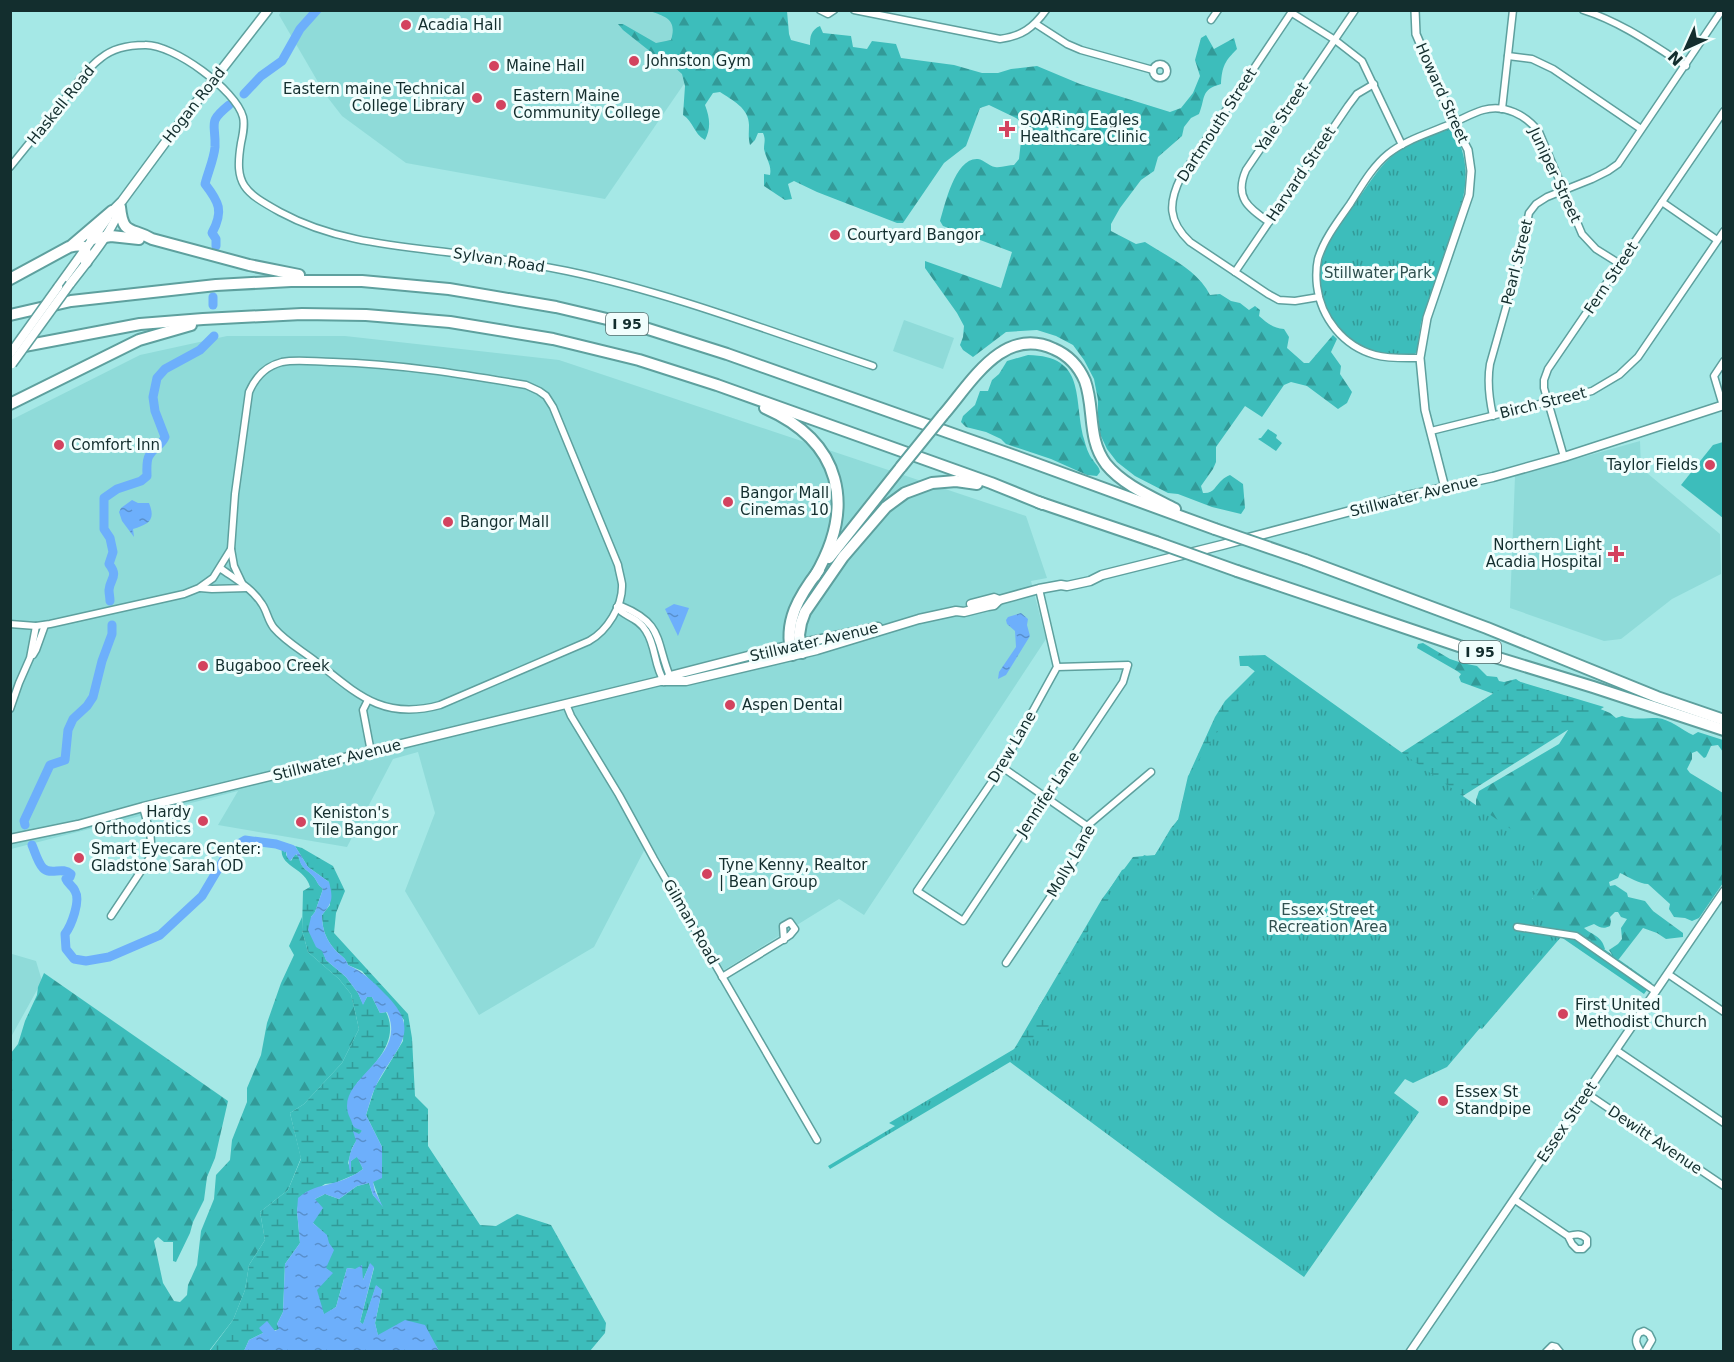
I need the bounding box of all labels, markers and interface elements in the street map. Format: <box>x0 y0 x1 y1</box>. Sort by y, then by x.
place label: Acadia Hall <box>418 16 502 34</box>
marker: Acadia Hall <box>399 18 413 32</box>
north arrow <box>1656 18 1716 78</box>
street label: Howard Street <box>1412 40 1472 146</box>
text: N <box>1664 47 1687 70</box>
place label: Johnston Gym <box>645 52 751 70</box>
marker: Johnston Gym <box>627 54 641 68</box>
place label: Maine Hall <box>506 57 585 75</box>
marker: Maine Hall <box>487 59 501 73</box>
street label: Haskell Road <box>24 62 98 148</box>
street label: Hogan Road <box>159 64 229 146</box>
street label: Dartmouth Street <box>1174 65 1261 185</box>
street label: Yale Street <box>1252 79 1312 156</box>
place label: Eastern maine Technical College Library <box>283 80 465 115</box>
place label: Eastern Maine Community College <box>513 87 661 122</box>
marker: Eastern maine Technical College Library <box>470 91 484 105</box>
marker: Eastern Maine Community College <box>494 98 508 112</box>
place label: SOARing Eagles Healthcare Clinic <box>1020 111 1147 146</box>
marker: SOARing Eagles Healthcare Clinic <box>998 120 1016 138</box>
street label: Harvard Street <box>1263 123 1339 225</box>
street label: Juniper Street <box>1525 124 1585 226</box>
street label: Pearl Street <box>1498 217 1536 307</box>
place label: Courtyard Bangor <box>847 226 981 244</box>
marker: Courtyard Bangor <box>828 228 842 242</box>
street label: Fern Street <box>1580 239 1642 317</box>
street label: Sylvan Road <box>452 244 546 276</box>
park label: Stillwater Park <box>1324 264 1432 282</box>
road number: I 95 <box>606 313 648 335</box>
street label: Birch Street <box>1498 384 1588 422</box>
place label: Comfort Inn <box>71 436 160 454</box>
marker: Comfort Inn <box>52 438 66 452</box>
place label: Taylor Fields <box>1606 456 1698 474</box>
marker: Taylor Fields <box>1703 458 1717 472</box>
street label: Stillwater Avenue <box>1348 471 1480 521</box>
place label: Bangor Mall Cinemas 10 <box>740 484 829 519</box>
marker: Bangor Mall Cinemas 10 <box>721 495 735 509</box>
place label: Bangor Mall <box>460 513 549 531</box>
marker: Bangor Mall <box>441 515 455 529</box>
place label: Northern Light Acadia Hospital <box>1486 536 1602 571</box>
marker: Northern Light Acadia Hospital <box>1607 545 1625 563</box>
street label: Stillwater Avenue <box>748 618 880 666</box>
road number: I 95 <box>1459 641 1501 663</box>
place label: Bugaboo Creek <box>215 657 330 675</box>
marker: Bugaboo Creek <box>196 659 210 673</box>
place label: Aspen Dental <box>742 696 843 714</box>
marker: Aspen Dental <box>723 698 737 712</box>
street label: Drew Lane <box>984 708 1040 786</box>
street label: Stillwater Avenue <box>271 735 403 785</box>
street label: Jennifer Lane <box>1012 748 1083 841</box>
place label: Hardy Orthodontics <box>94 803 191 838</box>
place label: Keniston's Tile Bangor <box>312 804 399 839</box>
marker: Hardy Orthodontics <box>196 814 210 828</box>
marker: Keniston's Tile Bangor <box>294 815 308 829</box>
street label: Molly Lane <box>1043 822 1099 900</box>
place label: Smart Eyecare Center: Gladstone Sarah OD <box>91 840 261 875</box>
marker: Smart Eyecare Center: Gladstone Sarah OD <box>72 851 86 865</box>
place label: Tyne Kenny, Realtor | Bean Group <box>718 856 868 891</box>
marker: Tyne Kenny, Realtor | Bean Group <box>700 867 714 881</box>
street label: Gilman Road <box>659 876 723 968</box>
park label: Essex Street Recreation Area <box>1268 901 1388 936</box>
place label: First United Methodist Church <box>1575 996 1707 1031</box>
marker: First United Methodist Church <box>1556 1007 1570 1021</box>
street label: Essex Street <box>1533 1078 1601 1166</box>
place label: Essex St Standpipe <box>1455 1083 1531 1118</box>
marker: Essex St Standpipe <box>1436 1094 1450 1108</box>
street label: Dewitt Avenue <box>1605 1102 1705 1178</box>

